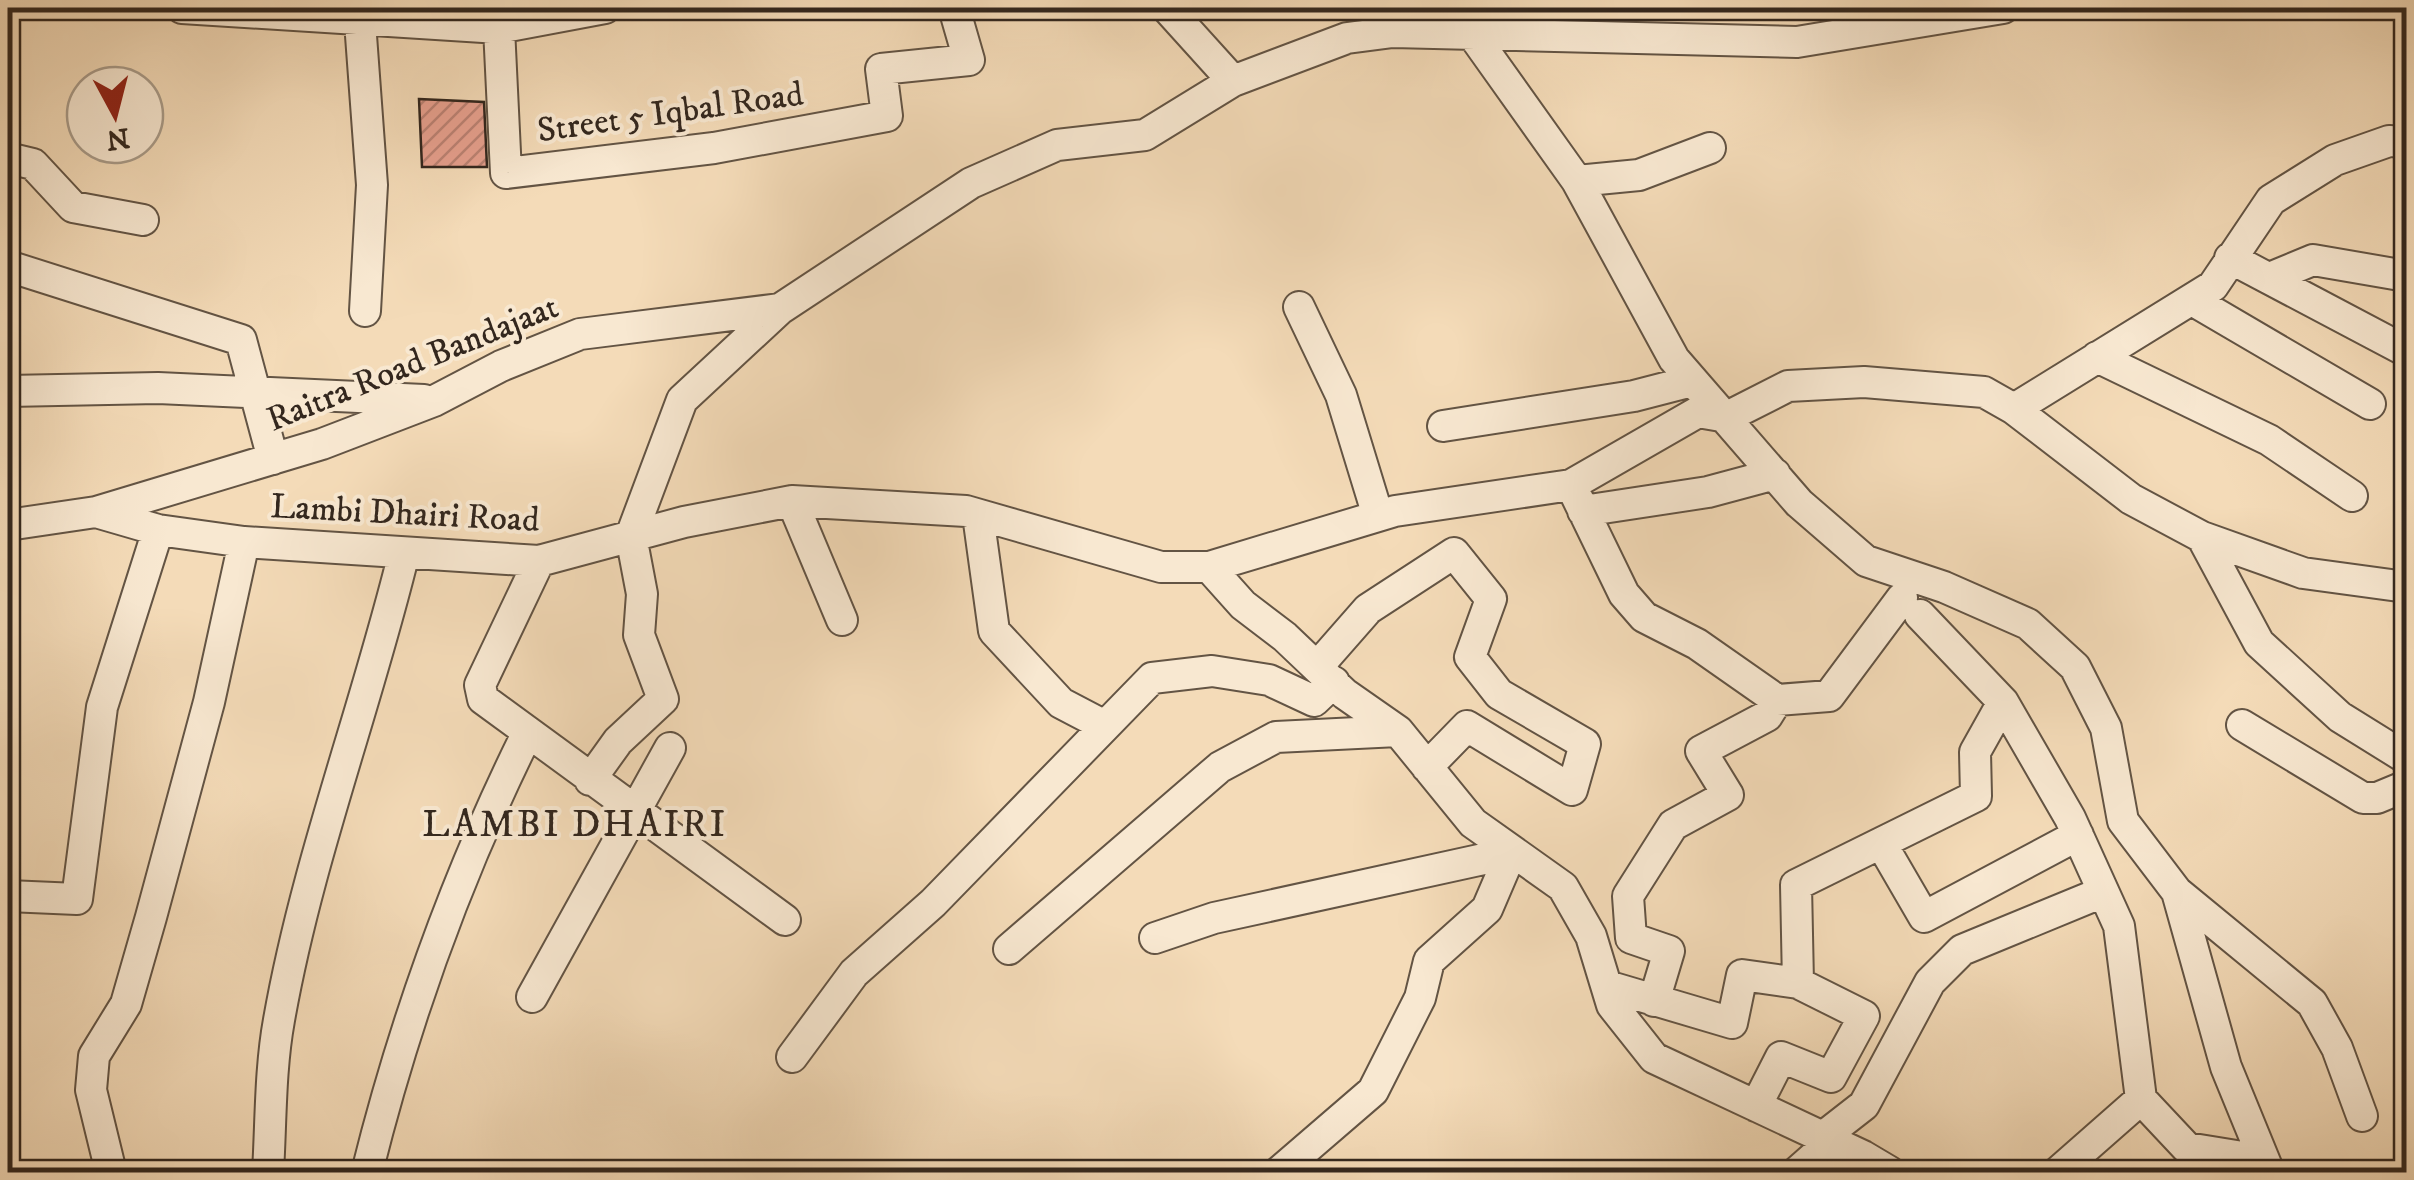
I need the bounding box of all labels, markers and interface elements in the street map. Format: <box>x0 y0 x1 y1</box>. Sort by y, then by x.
north arrow <box>65 65 165 165</box>
street label: Street 5 Iqbal Road <box>534 72 807 153</box>
text: N <box>104 120 131 157</box>
street label: Raitra Road Bandajaat <box>261 285 565 442</box>
street label: Lambi Dhairi Road <box>269 485 541 543</box>
district label: LAMBI DHAIRI <box>422 801 728 849</box>

